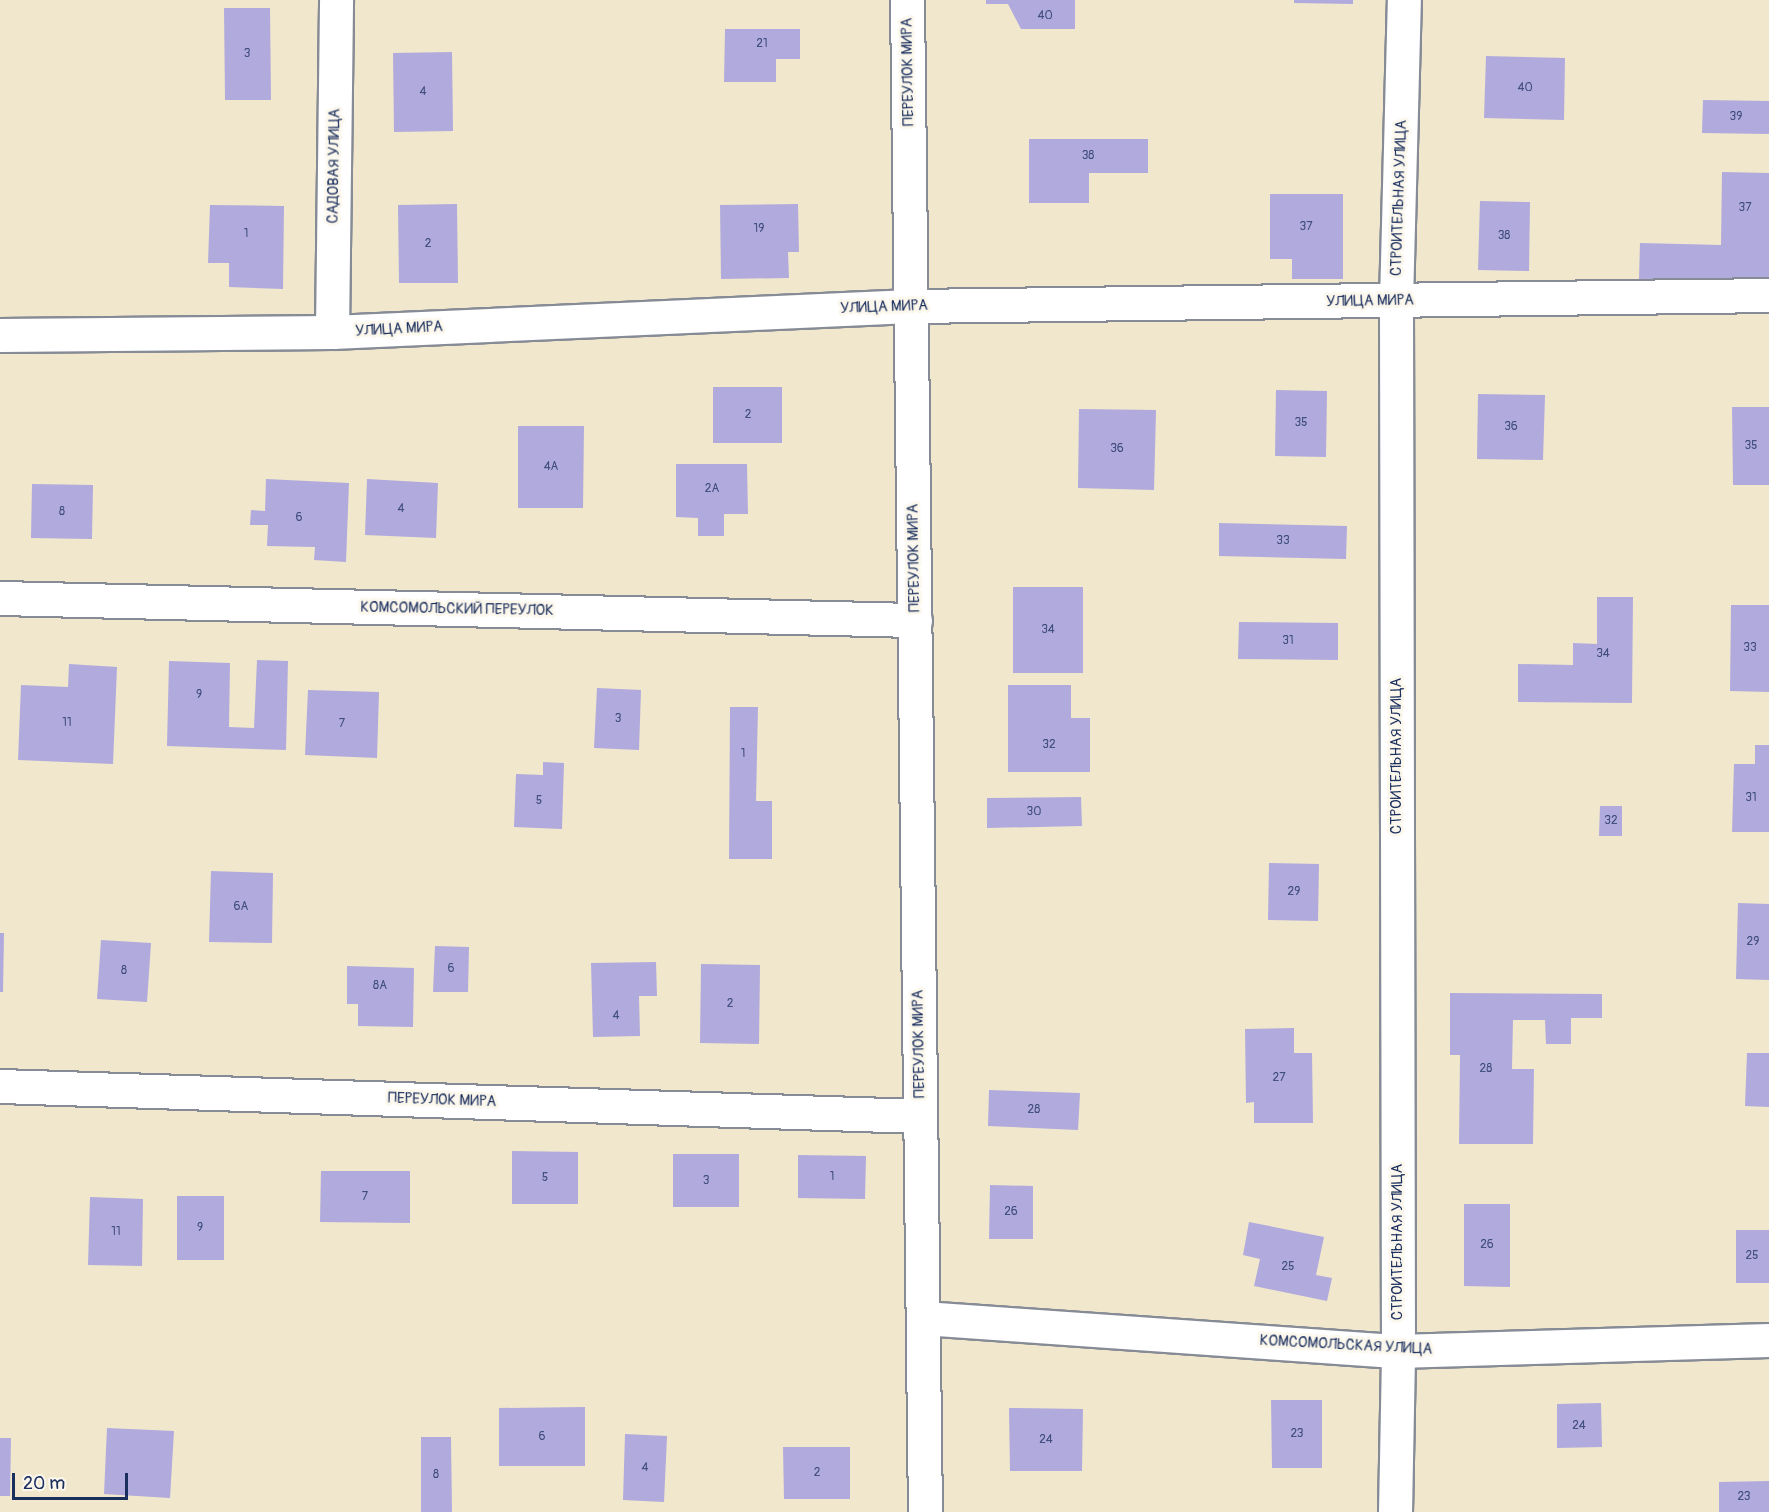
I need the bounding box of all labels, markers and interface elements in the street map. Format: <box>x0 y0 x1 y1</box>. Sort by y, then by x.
house number: 40 <box>1037 9 1053 23</box>
street label: ПЕРЕУЛОК МИРА <box>898 18 918 126</box>
house number: 21 <box>756 37 768 51</box>
house number: 3 <box>244 47 250 61</box>
house number: 40 <box>1517 81 1533 95</box>
house number: 4 <box>420 85 426 99</box>
street label: САДОВАЯ УЛИЦА <box>324 108 344 224</box>
house number: 39 <box>1730 110 1742 124</box>
street label: СТРОИТЕЛЬНАЯ УЛИЦА <box>1387 120 1411 276</box>
house number: 38 <box>1082 149 1094 163</box>
house number: 37 <box>1738 201 1752 215</box>
house number: 37 <box>1299 220 1313 234</box>
house number: 19 <box>754 222 764 236</box>
house number: 1 <box>244 227 248 241</box>
house number: 38 <box>1498 229 1510 243</box>
house number: 2 <box>425 237 431 251</box>
street label: УЛИЦА МИРА <box>1326 291 1414 311</box>
street label: УЛИЦА МИРА <box>840 296 928 318</box>
street label: УЛИЦА МИРА <box>355 318 443 340</box>
house number: 2 <box>745 408 751 422</box>
house number: 35 <box>1294 416 1308 430</box>
house number: 36 <box>1504 420 1518 434</box>
house number: 35 <box>1744 439 1758 453</box>
house number: 36 <box>1110 442 1124 456</box>
house number: 4А <box>544 460 558 474</box>
house number: 2А <box>705 482 719 496</box>
house number: 4 <box>398 502 404 516</box>
street label: ПЕРЕУЛОК МИРА <box>904 504 924 612</box>
house number: 8 <box>59 505 65 519</box>
house number: 6 <box>296 511 302 525</box>
house number: 33 <box>1276 534 1290 548</box>
street label: КОМСОМОЛЬСКИЙ ПЕРЕУЛОК <box>360 598 554 620</box>
house number: 34 <box>1041 623 1055 637</box>
house number: 31 <box>1282 634 1294 648</box>
house number: 33 <box>1743 641 1757 655</box>
house number: 34 <box>1596 647 1610 661</box>
street label: СТРОИТЕЛЬНАЯ УЛИЦА <box>1388 678 1406 834</box>
house number: 9 <box>196 688 202 702</box>
house number: 3 <box>615 712 621 726</box>
house number: 11 <box>62 716 72 730</box>
house number: 7 <box>339 717 345 731</box>
house number: 32 <box>1042 738 1056 752</box>
house number: 1 <box>741 747 745 761</box>
house number: 31 <box>1745 791 1757 805</box>
house number: 5 <box>536 794 542 808</box>
house number: 30 <box>1027 805 1041 819</box>
house number: 32 <box>1604 814 1618 828</box>
house number: 29 <box>1288 885 1300 899</box>
house number: 6А <box>234 900 248 914</box>
house number: 29 <box>1747 935 1759 949</box>
house number: 6 <box>448 962 454 976</box>
house number: 8 <box>121 964 127 978</box>
house number: 8А <box>373 979 387 993</box>
street label: ПЕРЕУЛОК МИРА <box>909 990 929 1098</box>
house number: 2 <box>727 997 733 1011</box>
house number: 4 <box>613 1009 619 1023</box>
house number: 28 <box>1480 1062 1492 1076</box>
house number: 27 <box>1272 1071 1286 1085</box>
street label: ПЕРЕУЛОК МИРА <box>387 1089 497 1111</box>
house number: 28 <box>1028 1103 1040 1117</box>
street label: СТРОИТЕЛЬНАЯ УЛИЦА <box>1389 1164 1407 1320</box>
house number: 1 <box>830 1170 834 1184</box>
house number: 5 <box>542 1171 548 1185</box>
house number: 3 <box>703 1174 709 1188</box>
house number: 7 <box>362 1190 368 1204</box>
house number: 26 <box>1004 1205 1018 1219</box>
house number: 9 <box>197 1221 203 1235</box>
house number: 11 <box>111 1225 121 1239</box>
house number: 26 <box>1480 1238 1494 1252</box>
house number: 25 <box>1745 1249 1759 1263</box>
house number: 25 <box>1281 1260 1295 1274</box>
street label: КОМСОМОЛЬСКАЯ УЛИЦА <box>1259 1331 1433 1359</box>
house number: 24 <box>1572 1419 1586 1433</box>
house number: 23 <box>1290 1427 1304 1441</box>
house number: 6 <box>539 1430 545 1444</box>
house number: 24 <box>1039 1433 1053 1447</box>
scale bar <box>15 1461 130 1499</box>
house number: 4 <box>642 1461 648 1475</box>
house number: 2 <box>814 1466 820 1480</box>
house number: 8 <box>433 1468 439 1482</box>
text: 20 m <box>23 1472 65 1495</box>
house number: 23 <box>1737 1490 1751 1504</box>

